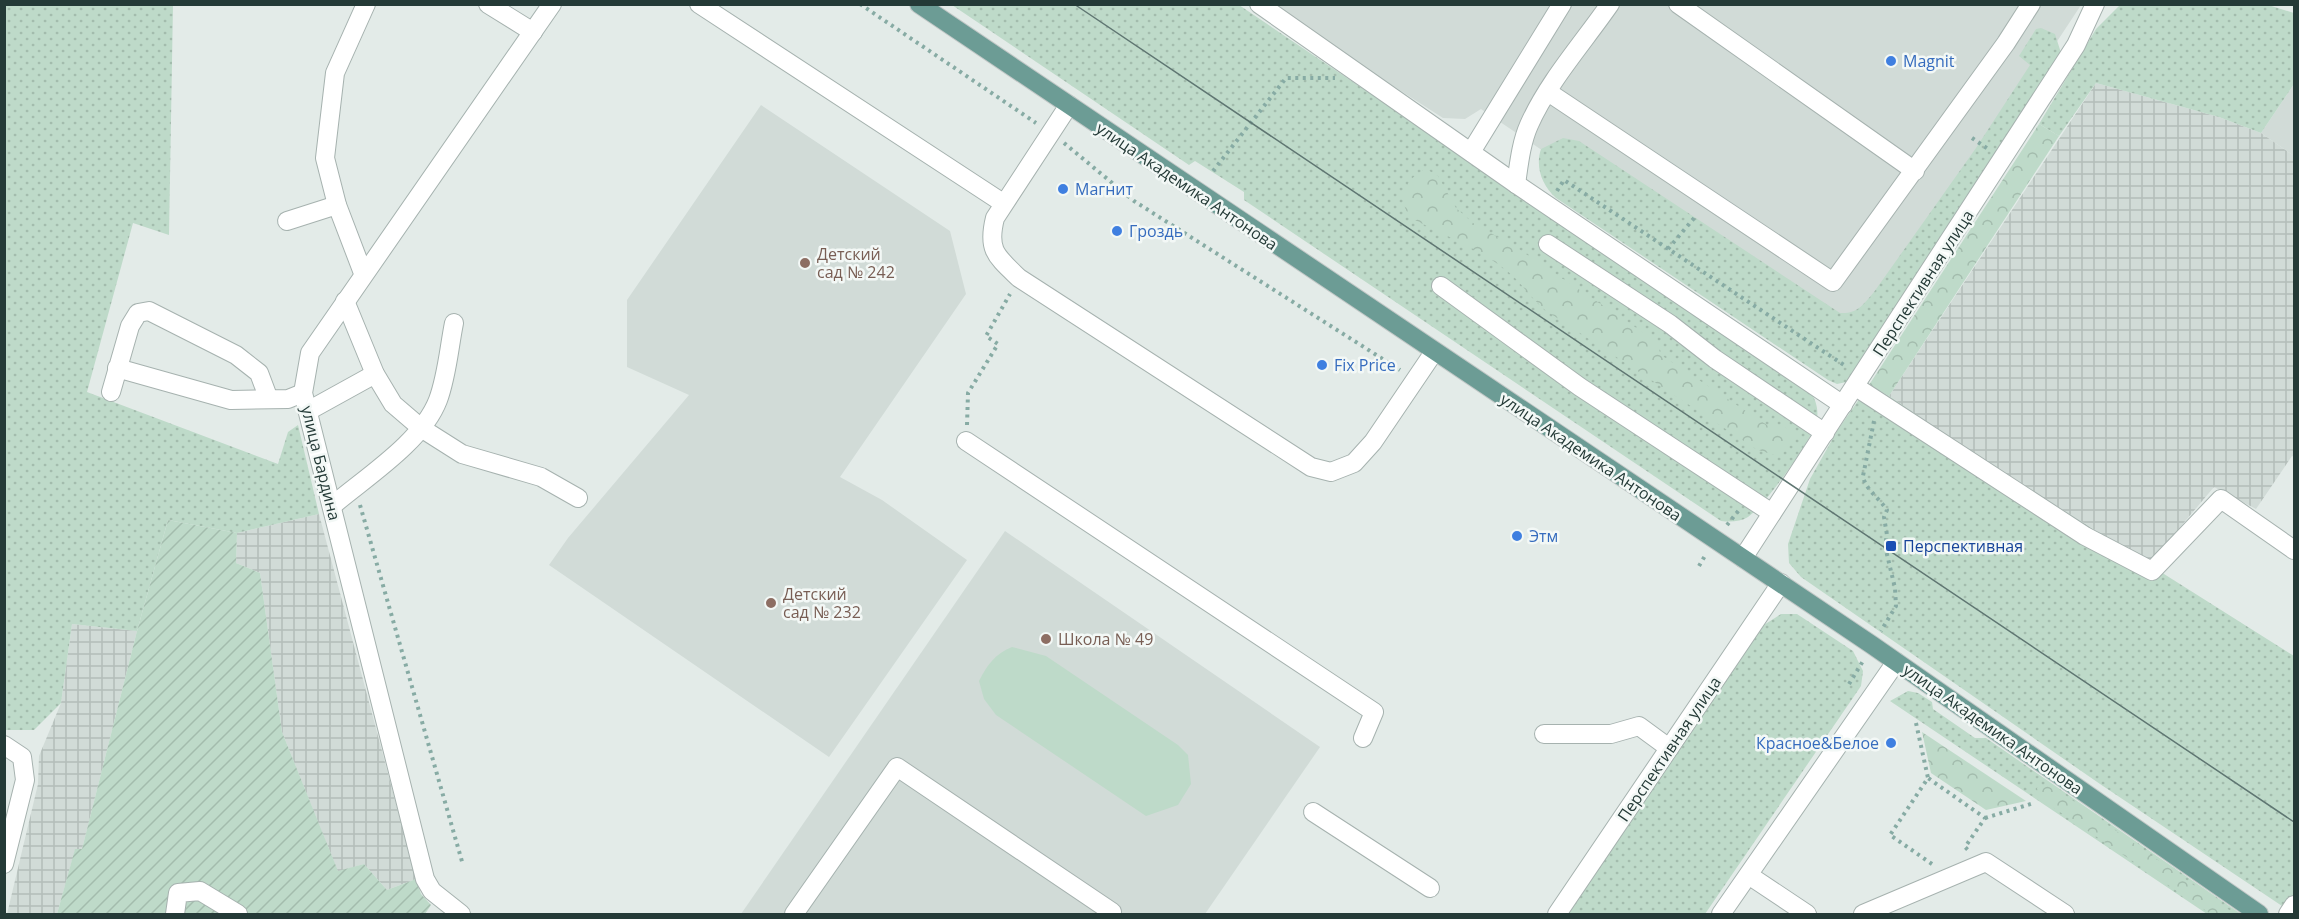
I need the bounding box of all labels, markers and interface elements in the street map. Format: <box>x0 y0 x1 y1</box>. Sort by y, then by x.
place label: Magnit <box>1903 50 1955 72</box>
marker: Magnit <box>1884 54 1898 68</box>
street label: улица Академика Антонова <box>1092 117 1282 255</box>
place label: Магнит <box>1075 178 1133 200</box>
marker: Магнит <box>1056 182 1070 196</box>
street label: Перспективная улица <box>1867 206 1979 360</box>
place label: Гроздь <box>1129 220 1183 242</box>
marker: Гроздь <box>1110 224 1124 238</box>
place label: Детский сад № 242 <box>817 243 895 283</box>
marker: Детский сад № 242 <box>798 256 812 270</box>
place label: Fix Price <box>1334 354 1396 376</box>
marker: Fix Price <box>1315 358 1329 372</box>
street label: улица Академика Антонова <box>1496 388 1686 526</box>
street label: улица Бардина <box>296 403 346 523</box>
place label: Этм <box>1529 525 1558 547</box>
marker: Этм <box>1510 529 1524 543</box>
place label: Перспективная <box>1903 535 2023 557</box>
marker: Перспективная <box>1884 539 1898 553</box>
place label: Детский сад № 232 <box>783 583 861 623</box>
marker: Детский сад № 232 <box>764 596 778 610</box>
place label: Школа № 49 <box>1058 628 1153 650</box>
marker: Школа № 49 <box>1039 632 1053 646</box>
street label: улица Академика Антонова <box>1899 659 2087 799</box>
street label: Перспективная улица <box>1612 672 1726 826</box>
place label: Красное&Белое <box>1756 732 1879 754</box>
marker: Красное&Белое <box>1884 736 1898 750</box>

